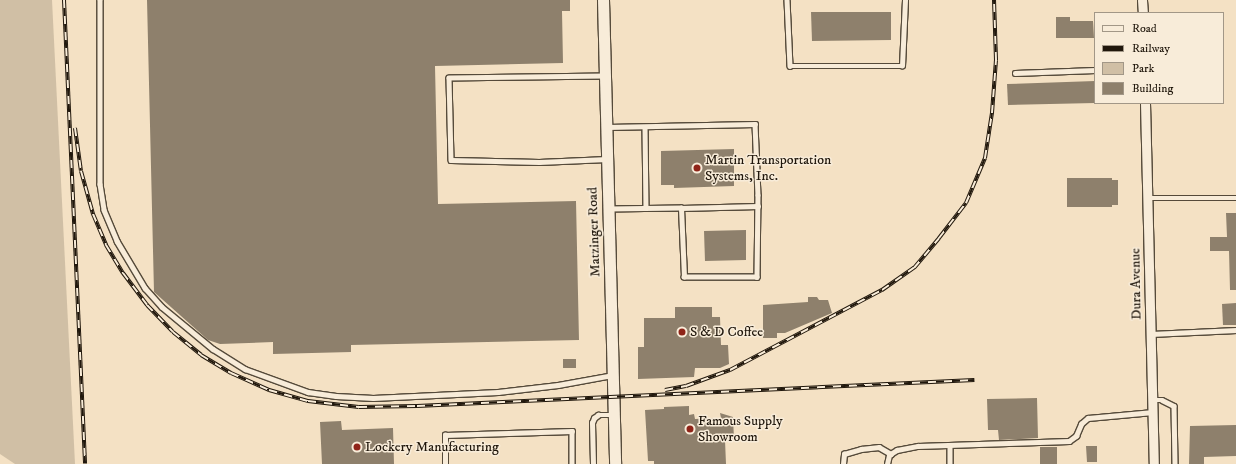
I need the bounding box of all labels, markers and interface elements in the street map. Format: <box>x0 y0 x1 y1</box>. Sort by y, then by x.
legend <box>1094 12 1224 104</box>
text: Road <box>1132 21 1157 36</box>
text: Railway <box>1132 41 1170 56</box>
text: Park <box>1132 61 1154 76</box>
text: Building <box>1132 81 1173 96</box>
place label: Martin Transportation Systems, Inc. <box>705 152 831 184</box>
marker: Martin Transportation Systems, Inc. <box>692 163 702 173</box>
street label: Matzinger Road <box>584 187 604 277</box>
street label: Dura Avenue <box>1127 248 1145 320</box>
place label: S & D Coffee <box>690 324 763 340</box>
marker: S & D Coffee <box>677 327 687 337</box>
place label: Famous Supply Showroom <box>698 413 783 446</box>
marker: Famous Supply Showroom <box>685 424 695 434</box>
place label: Lockery Manufacturing <box>365 439 499 455</box>
marker: Lockery Manufacturing <box>352 442 362 452</box>

